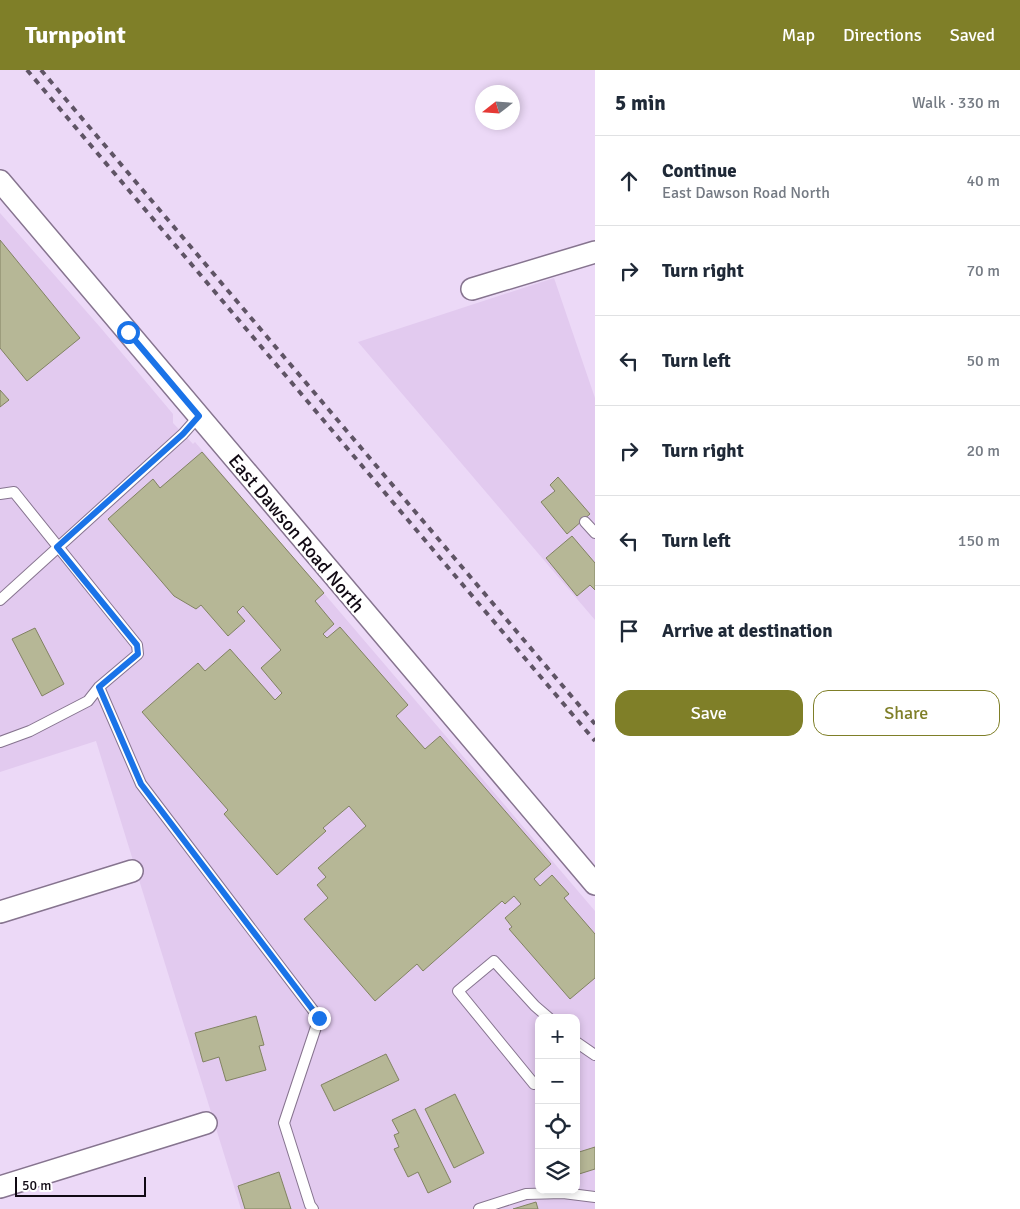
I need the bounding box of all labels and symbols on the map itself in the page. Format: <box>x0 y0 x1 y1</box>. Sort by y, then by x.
north arrow <box>475 85 520 130</box>
route start <box>117 321 140 344</box>
street label: East Dawson Road North <box>223 450 370 618</box>
route end <box>308 1007 331 1030</box>
scale bar <box>15 1174 146 1197</box>

